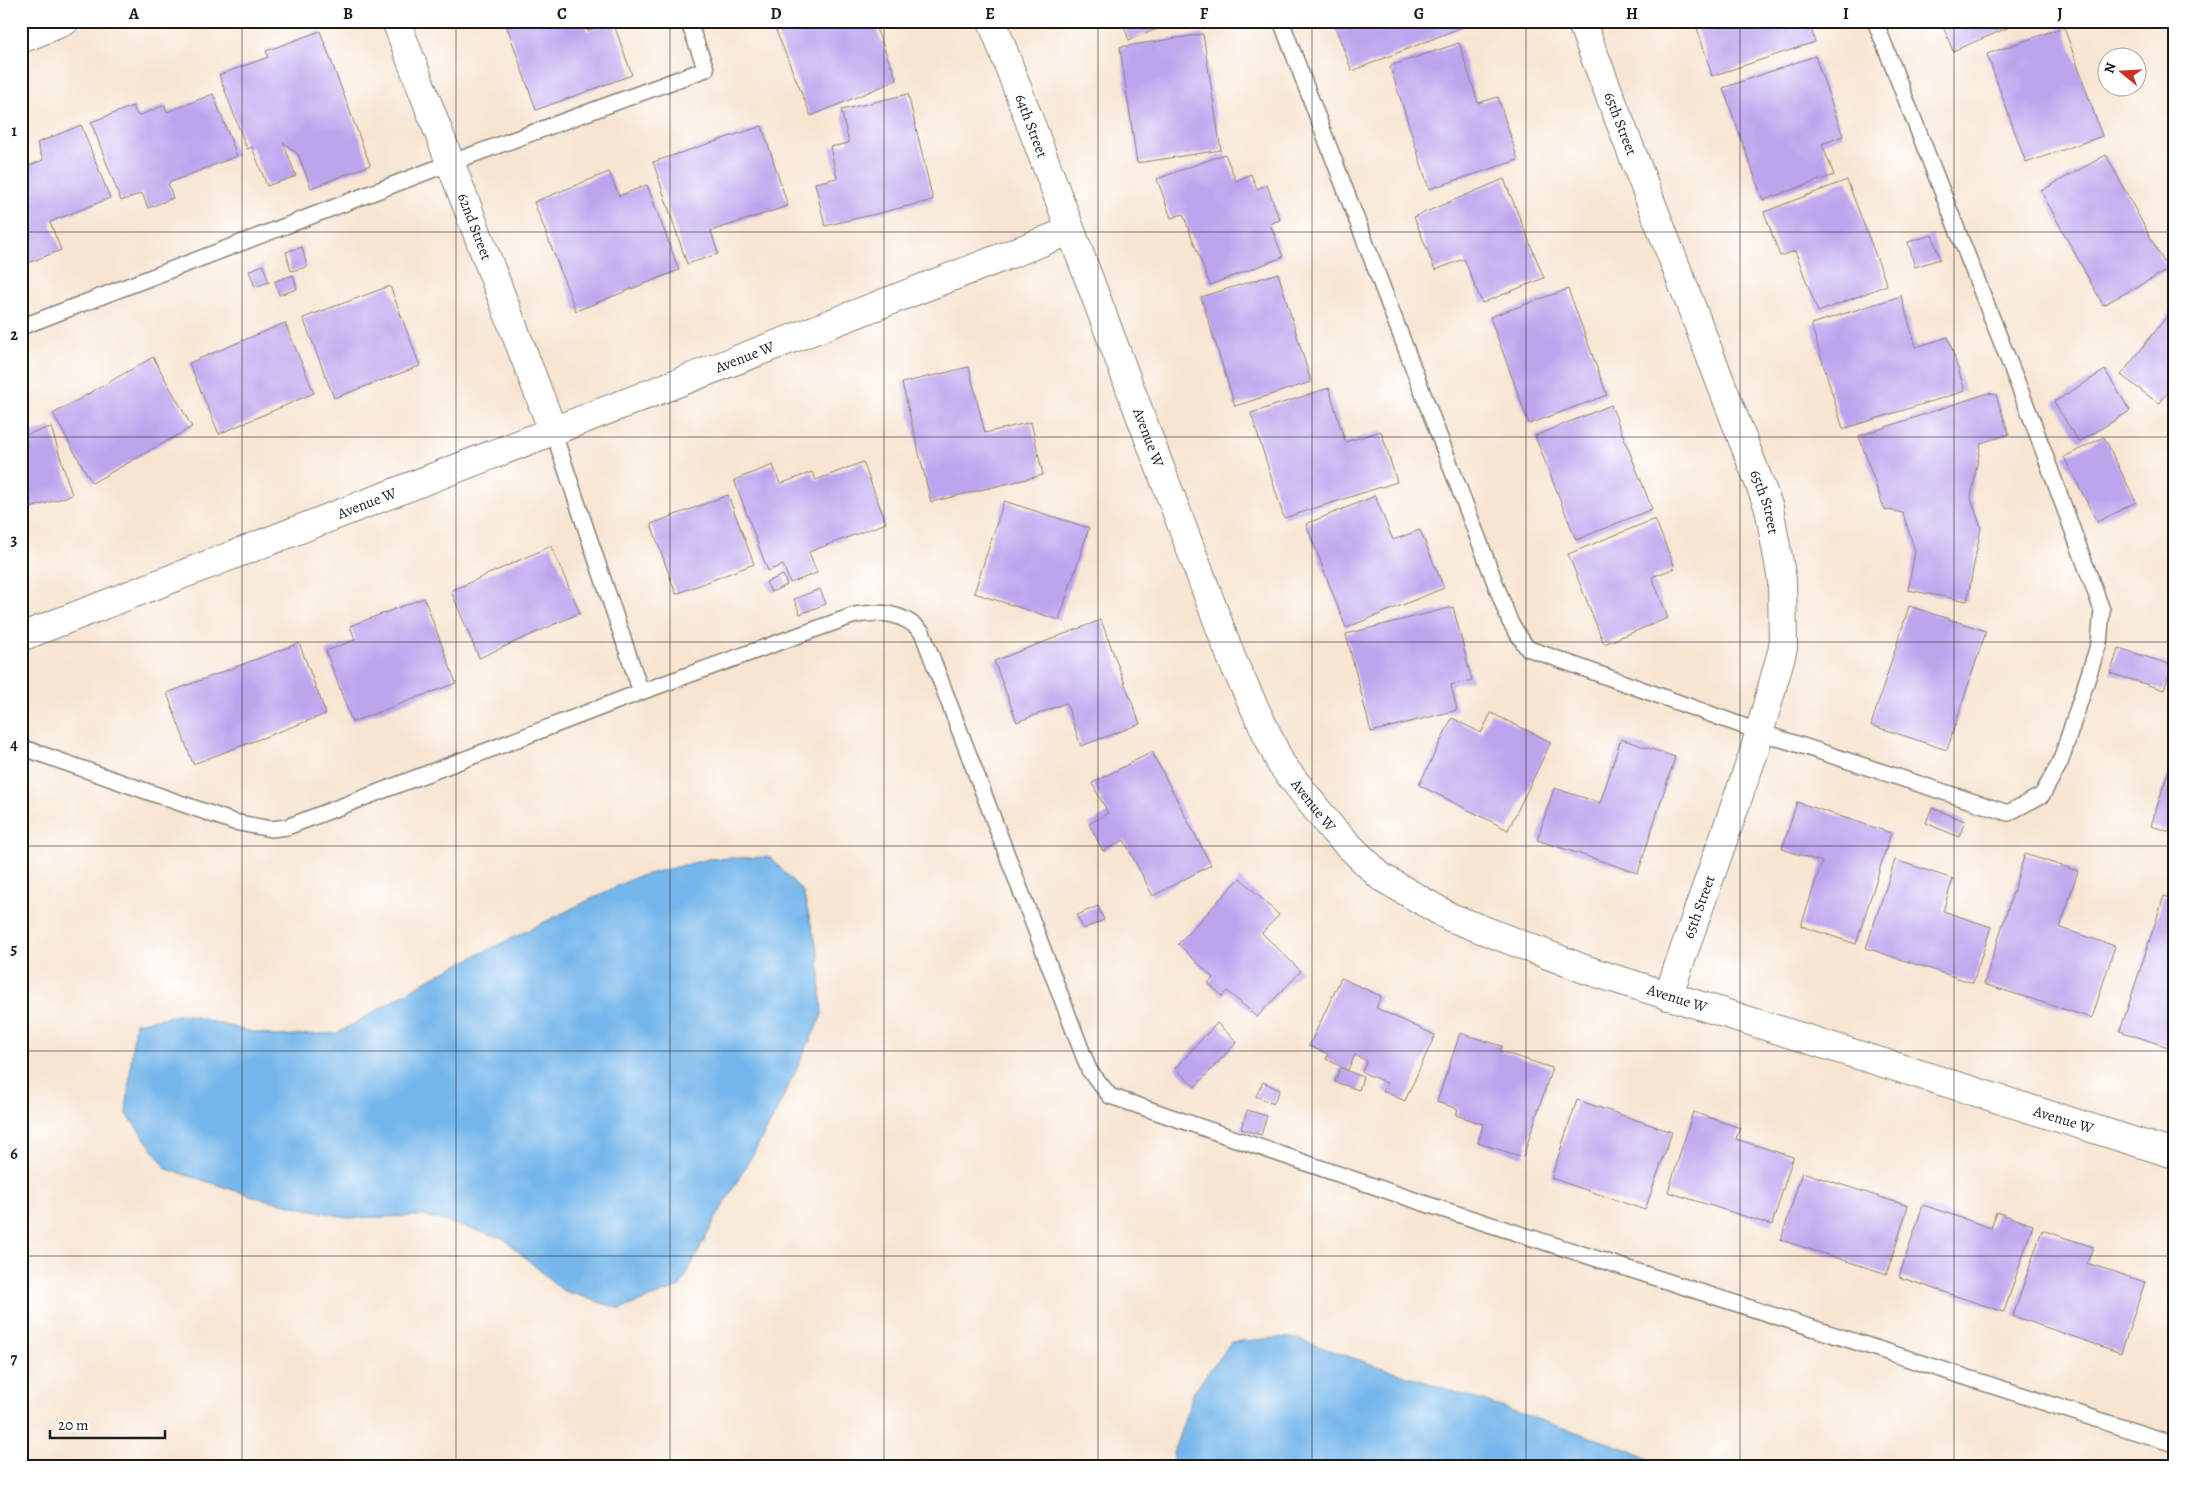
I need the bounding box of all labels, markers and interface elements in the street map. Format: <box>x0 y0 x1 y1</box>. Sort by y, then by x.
text: A <box>128 3 140 25</box>
text: B <box>343 3 353 25</box>
text: C <box>557 3 567 25</box>
text: D <box>770 3 782 25</box>
text: E <box>985 3 995 25</box>
text: F <box>1200 3 1209 25</box>
text: G <box>1414 3 1424 25</box>
text: H <box>1626 3 1638 25</box>
text: I <box>1843 3 1849 25</box>
text: J <box>2057 3 2063 25</box>
north arrow <box>2098 48 2148 98</box>
text: N <box>2100 60 2121 76</box>
street label: 65th Street <box>1599 89 1642 158</box>
street label: 64th Street <box>1010 91 1053 161</box>
text: 1 <box>11 120 17 142</box>
street label: 62nd Street <box>453 190 497 263</box>
text: 2 <box>10 324 18 346</box>
street label: Avenue W <box>711 336 777 378</box>
street label: Avenue W <box>1128 404 1169 470</box>
street label: 65th Street <box>1745 467 1783 536</box>
street label: Avenue W <box>334 483 399 524</box>
text: 3 <box>11 529 18 551</box>
text: 4 <box>10 734 18 756</box>
street label: Avenue W <box>1286 774 1340 836</box>
street label: 65th Street <box>1678 872 1720 942</box>
text: 5 <box>11 938 18 960</box>
street label: Avenue W <box>1644 979 1710 1017</box>
street label: Avenue W <box>2030 1100 2096 1138</box>
text: 6 <box>10 1143 18 1165</box>
text: 7 <box>11 1348 18 1370</box>
scale bar <box>50 1408 165 1440</box>
text: 20 m <box>58 1415 89 1435</box>

